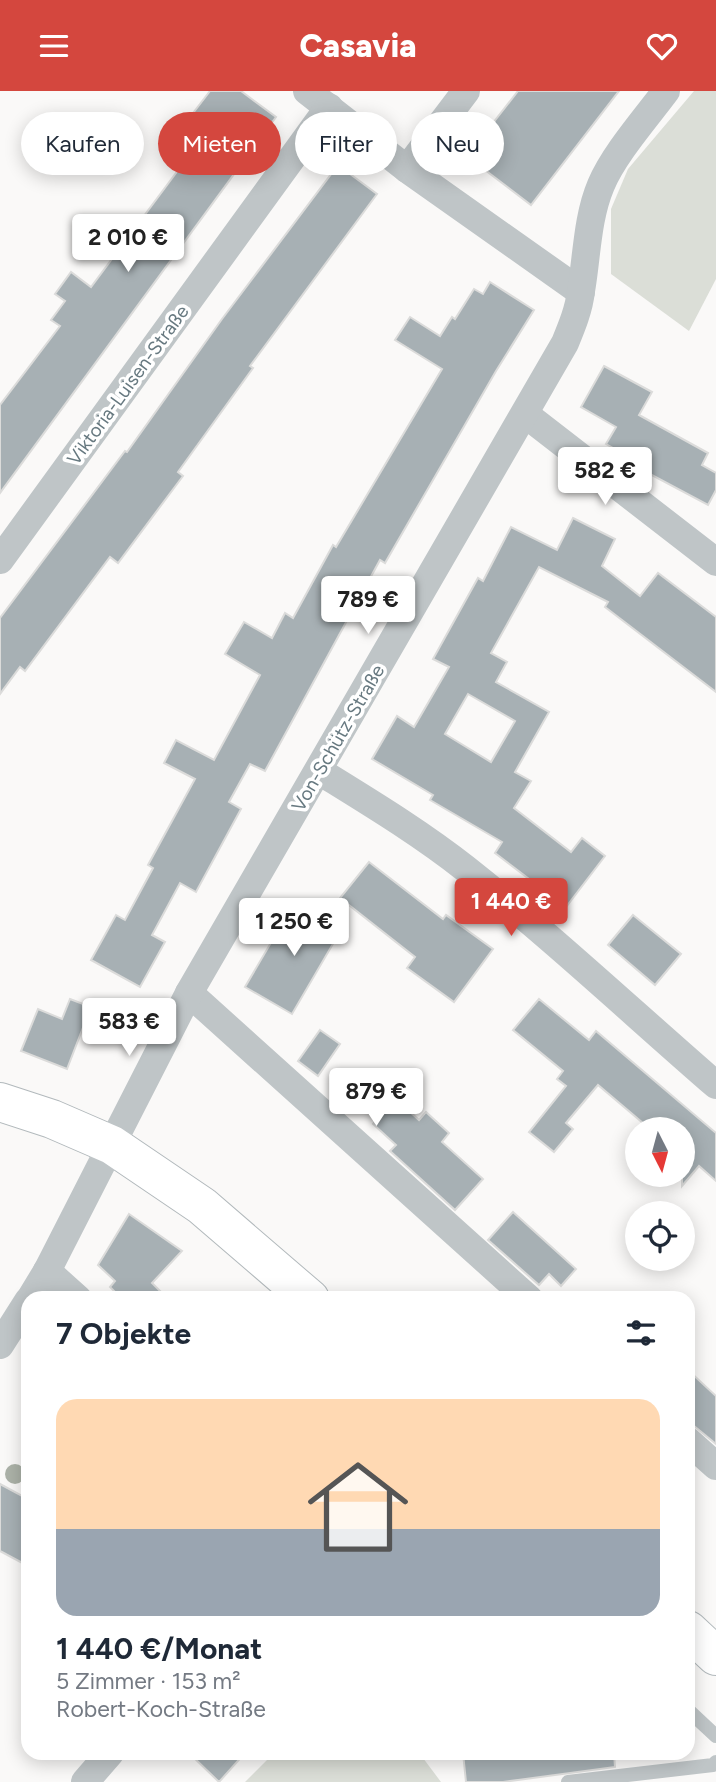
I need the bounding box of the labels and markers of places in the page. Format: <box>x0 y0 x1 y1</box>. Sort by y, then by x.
pin: 2 010 € <box>63 215 193 274</box>
pin: 582 € <box>556 447 654 507</box>
pin: 789 € <box>319 577 417 636</box>
pin: 1 440 € <box>446 879 576 938</box>
pin: 1 250 € <box>229 899 359 958</box>
pin: 583 € <box>80 999 178 1058</box>
pin: 879 € <box>327 1069 425 1128</box>

